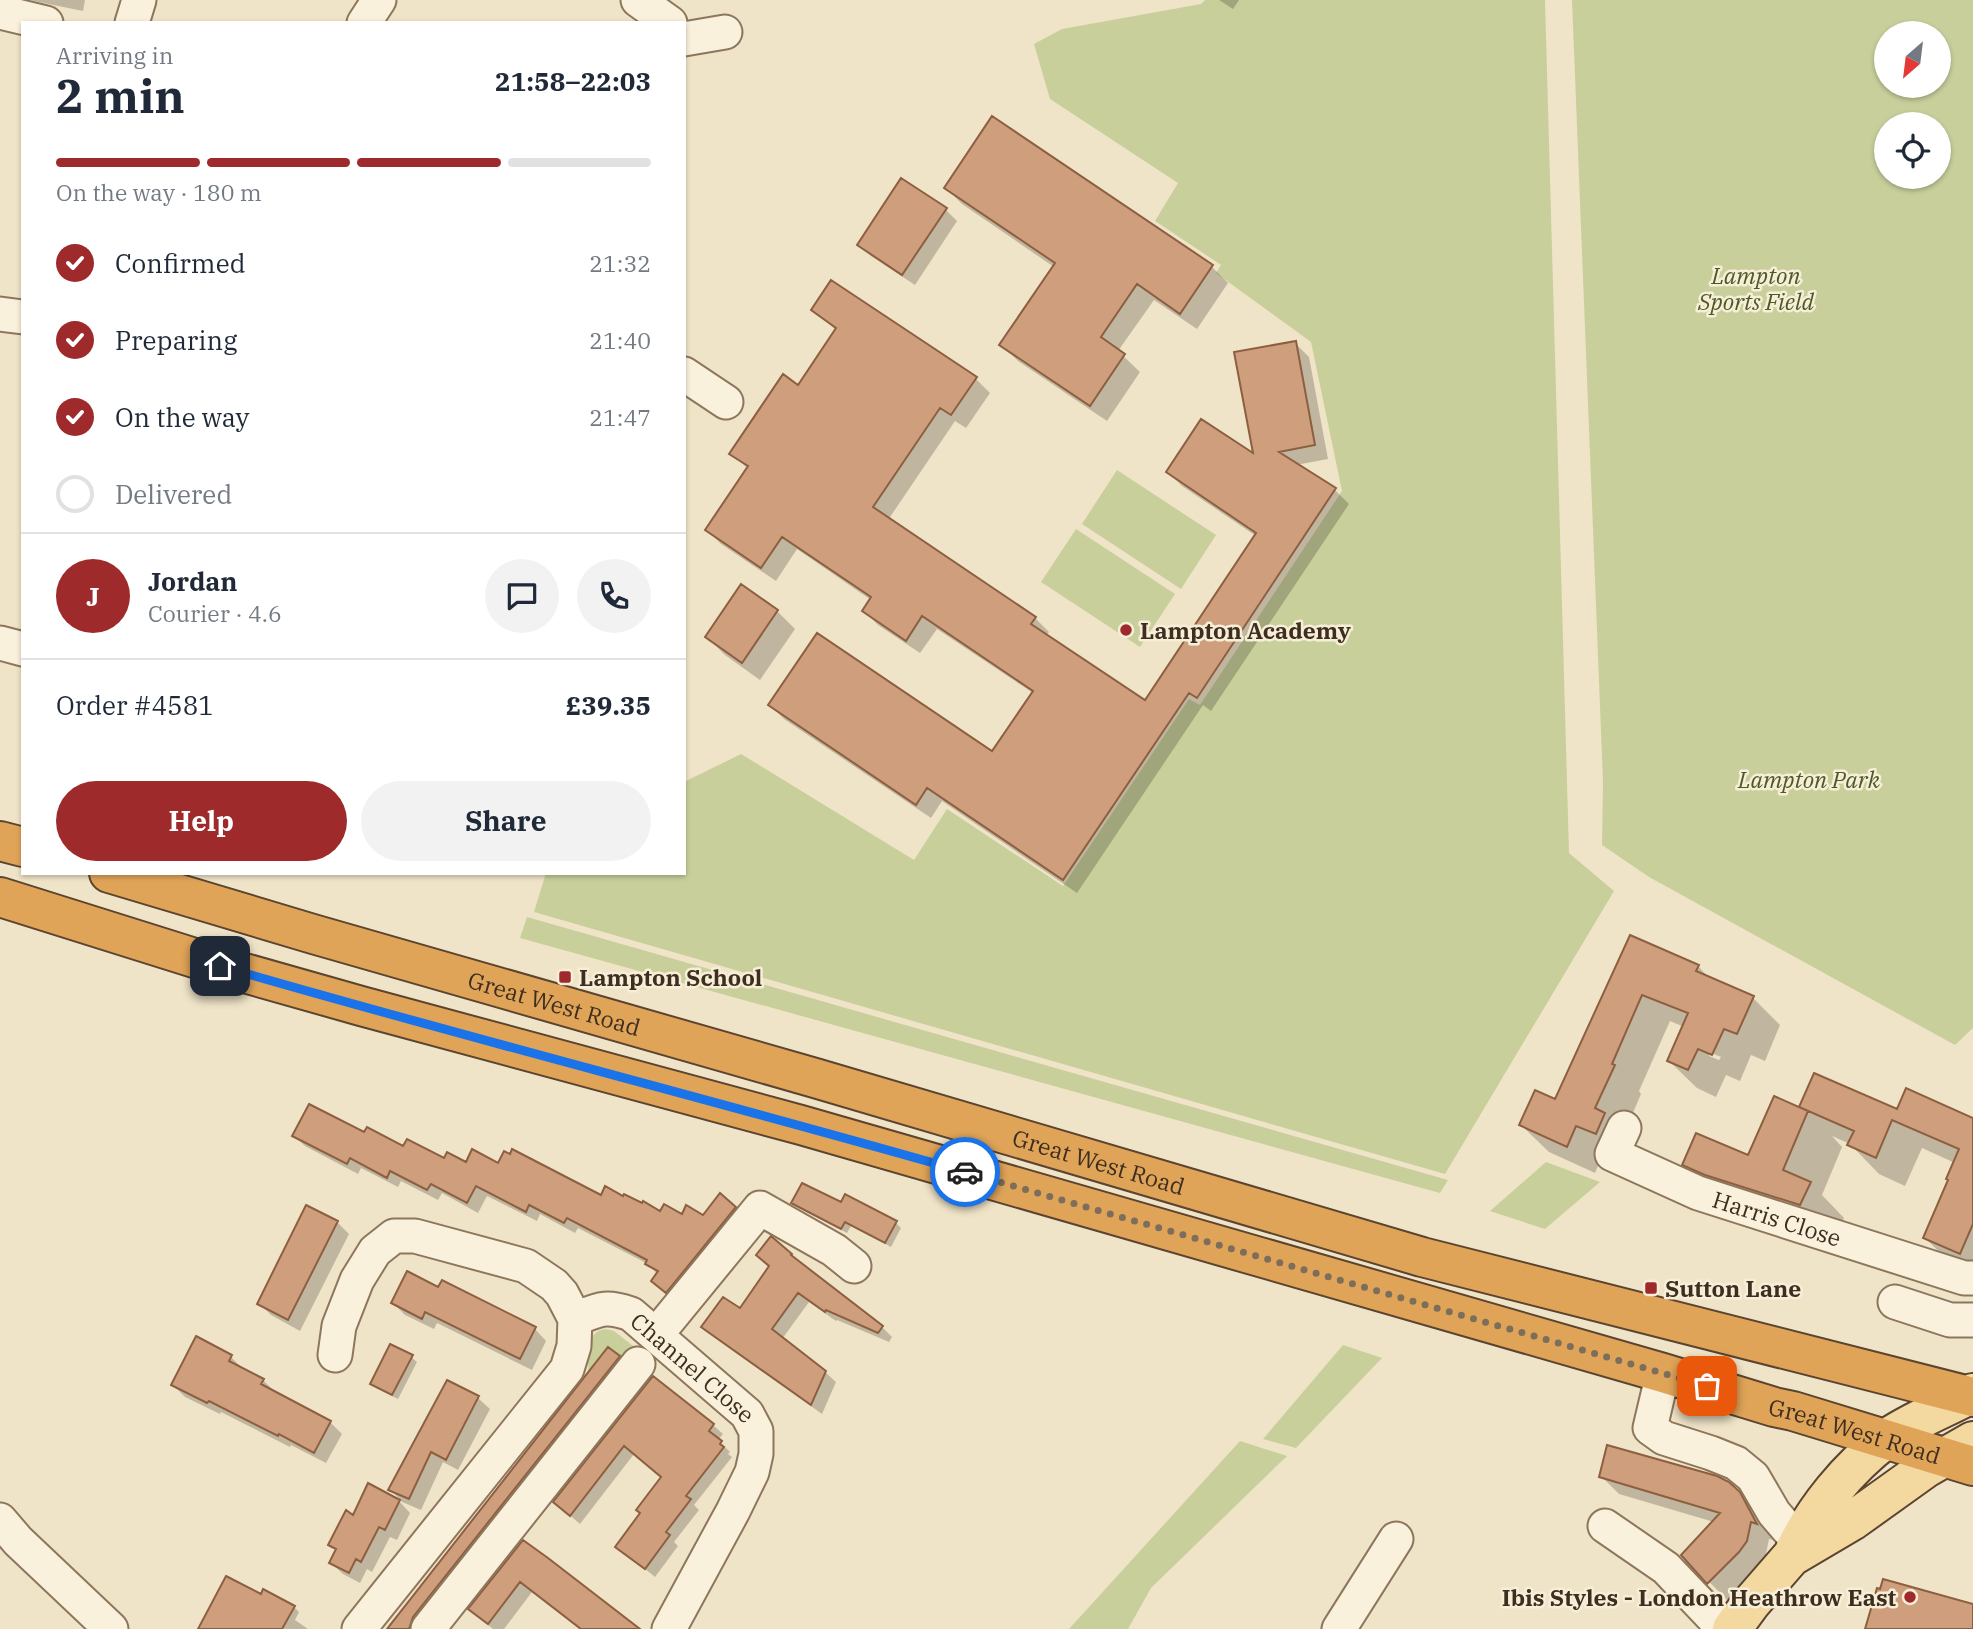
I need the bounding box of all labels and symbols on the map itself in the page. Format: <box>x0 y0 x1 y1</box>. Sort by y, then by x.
north arrow <box>1874 21 1951 98</box>
park label: Lampton Sports Field <box>1697 260 1815 316</box>
place label: Lampton Academy <box>1140 615 1351 645</box>
marker: Lampton Academy <box>1118 622 1134 638</box>
park label: Lampton Park <box>1737 764 1881 794</box>
pin <box>190 936 250 996</box>
place label: Lampton School <box>579 962 762 992</box>
street label: Great West Road <box>465 964 644 1042</box>
marker: Lampton School <box>557 969 573 985</box>
street label: Great West Road <box>1009 1122 1188 1201</box>
courier <box>930 1137 1000 1207</box>
street label: Harris Close <box>1709 1184 1845 1253</box>
place label: Sutton Lane <box>1665 1273 1801 1303</box>
marker: Sutton Lane <box>1643 1280 1659 1296</box>
street label: Channel Close <box>625 1306 761 1429</box>
pin <box>1677 1356 1737 1416</box>
street label: Great West Road <box>1766 1391 1944 1470</box>
place label: Ibis Styles - London Heathrow East <box>1502 1582 1896 1612</box>
marker: Ibis Styles - London Heathrow East <box>1902 1589 1918 1605</box>

